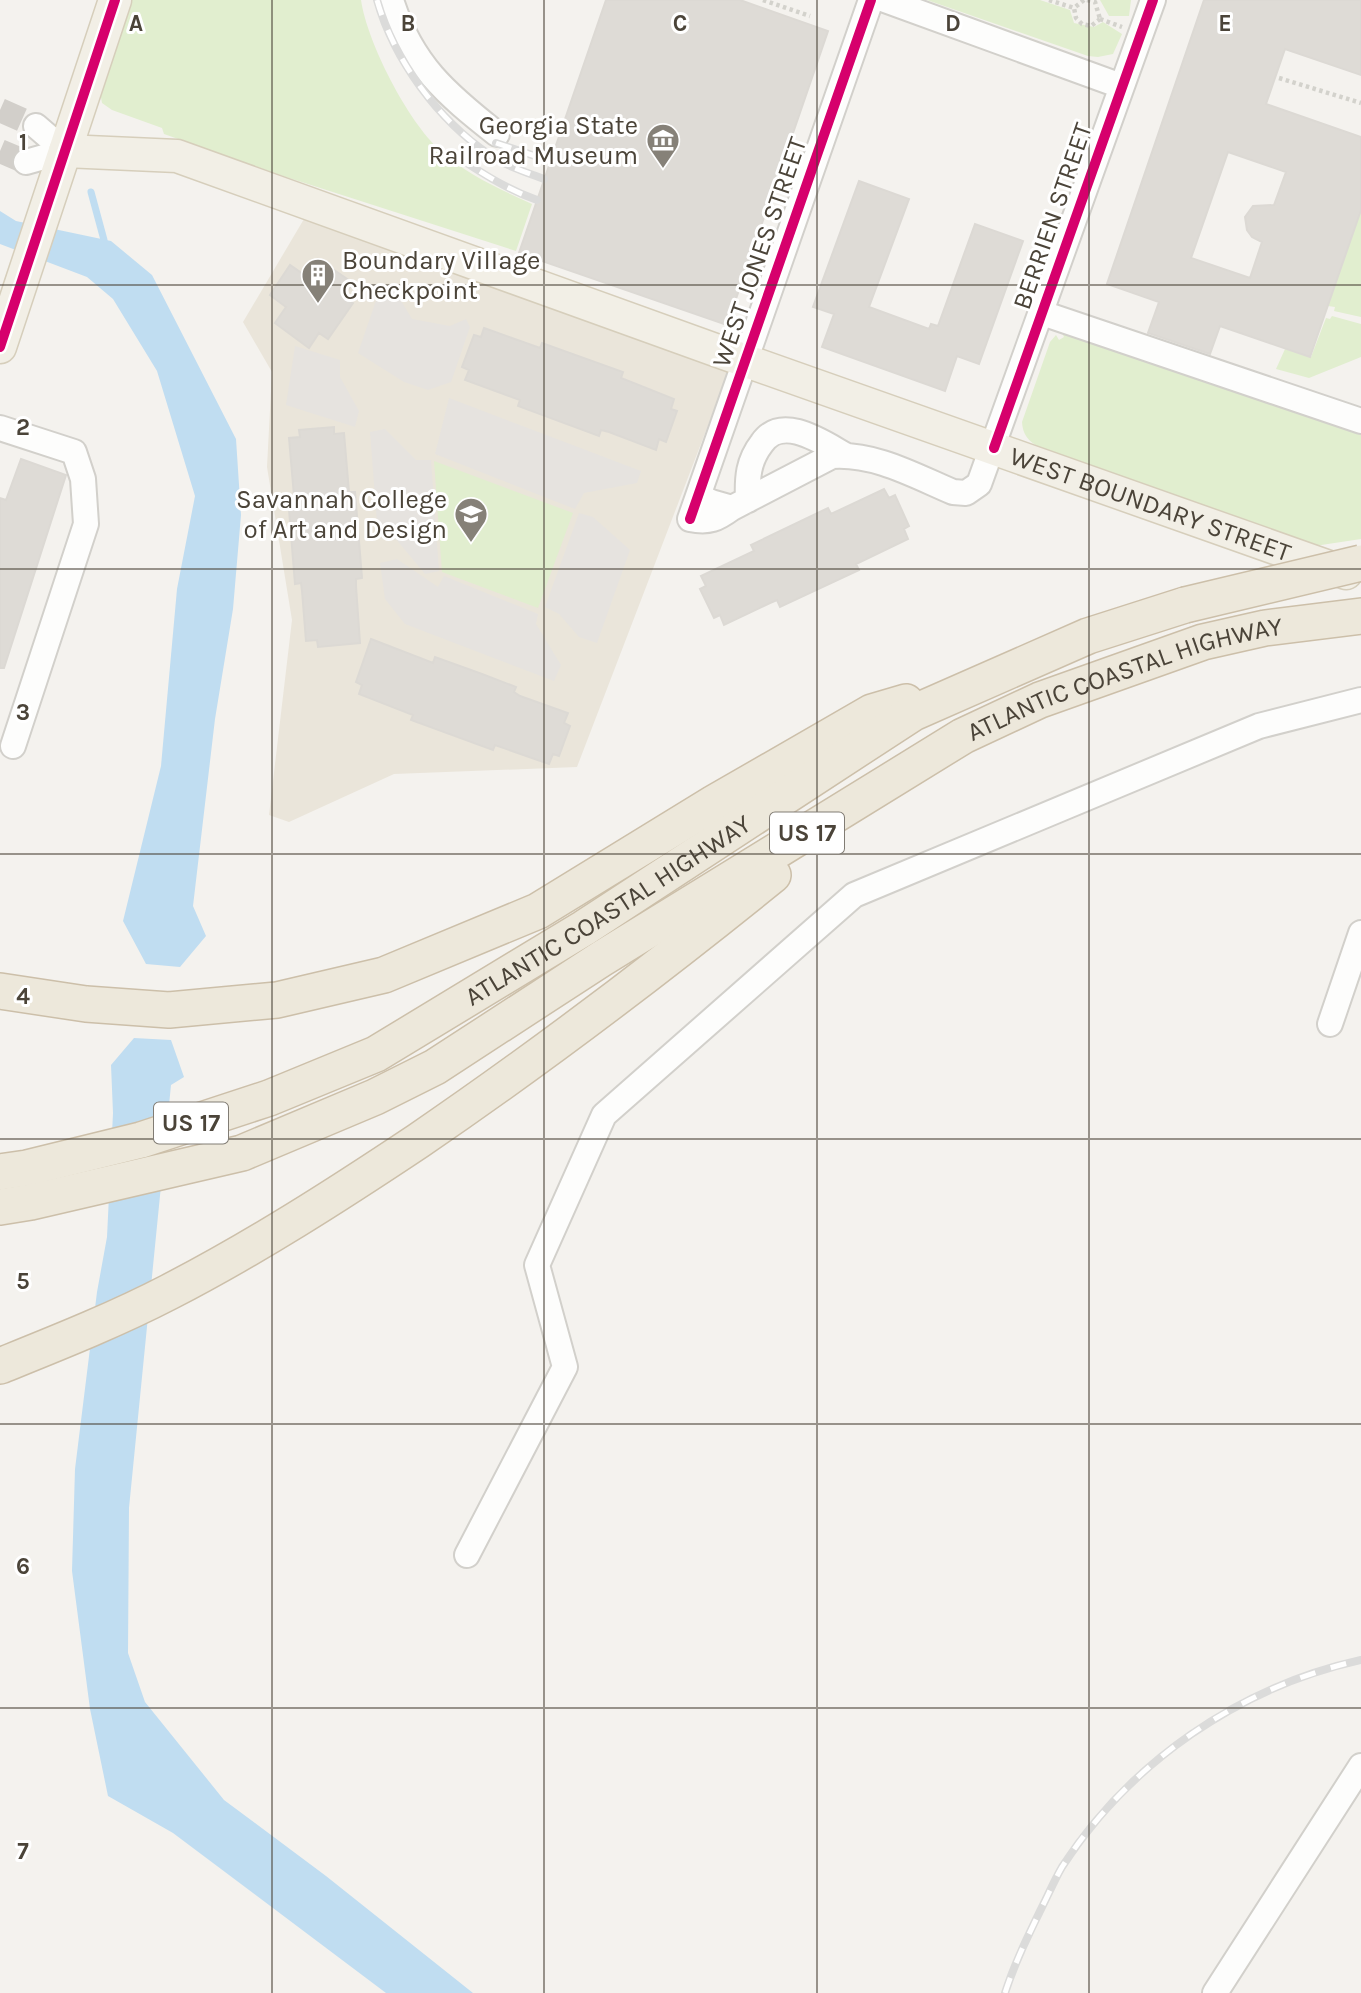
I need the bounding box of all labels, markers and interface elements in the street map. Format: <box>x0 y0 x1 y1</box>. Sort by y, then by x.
text: A <box>129 10 143 37</box>
text: B <box>401 10 415 37</box>
text: C <box>673 10 687 37</box>
text: D <box>945 10 961 37</box>
text: E <box>1218 10 1232 37</box>
place label: Georgia State Railroad Museum <box>428 110 638 171</box>
street label: BERRIEN STREET <box>1006 119 1099 314</box>
museum icon: Georgia State Railroad Museum <box>644 121 682 170</box>
text: 1 <box>19 129 27 156</box>
street label: WEST JONES STREET <box>706 133 813 371</box>
place label: Boundary Village Checkpoint <box>342 245 540 306</box>
building icon: Boundary Village Checkpoint <box>299 256 337 305</box>
text: 2 <box>16 414 30 441</box>
street label: WEST BOUNDARY STREET <box>1006 440 1295 568</box>
place label: Savannah College of Art and Design <box>236 484 447 545</box>
school or university icon: Savannah College of Art and Design <box>452 495 490 544</box>
street label: ATLANTIC COASTAL HIGHWAY <box>962 611 1285 748</box>
text: 3 <box>16 699 30 726</box>
street label: ATLANTIC COASTAL HIGHWAY <box>459 808 757 1012</box>
road number: US 17 <box>770 812 844 854</box>
text: 4 <box>16 983 30 1010</box>
road number: US 17 <box>154 1102 228 1143</box>
text: 5 <box>16 1268 30 1295</box>
text: 6 <box>16 1553 30 1580</box>
text: 7 <box>17 1838 29 1865</box>

